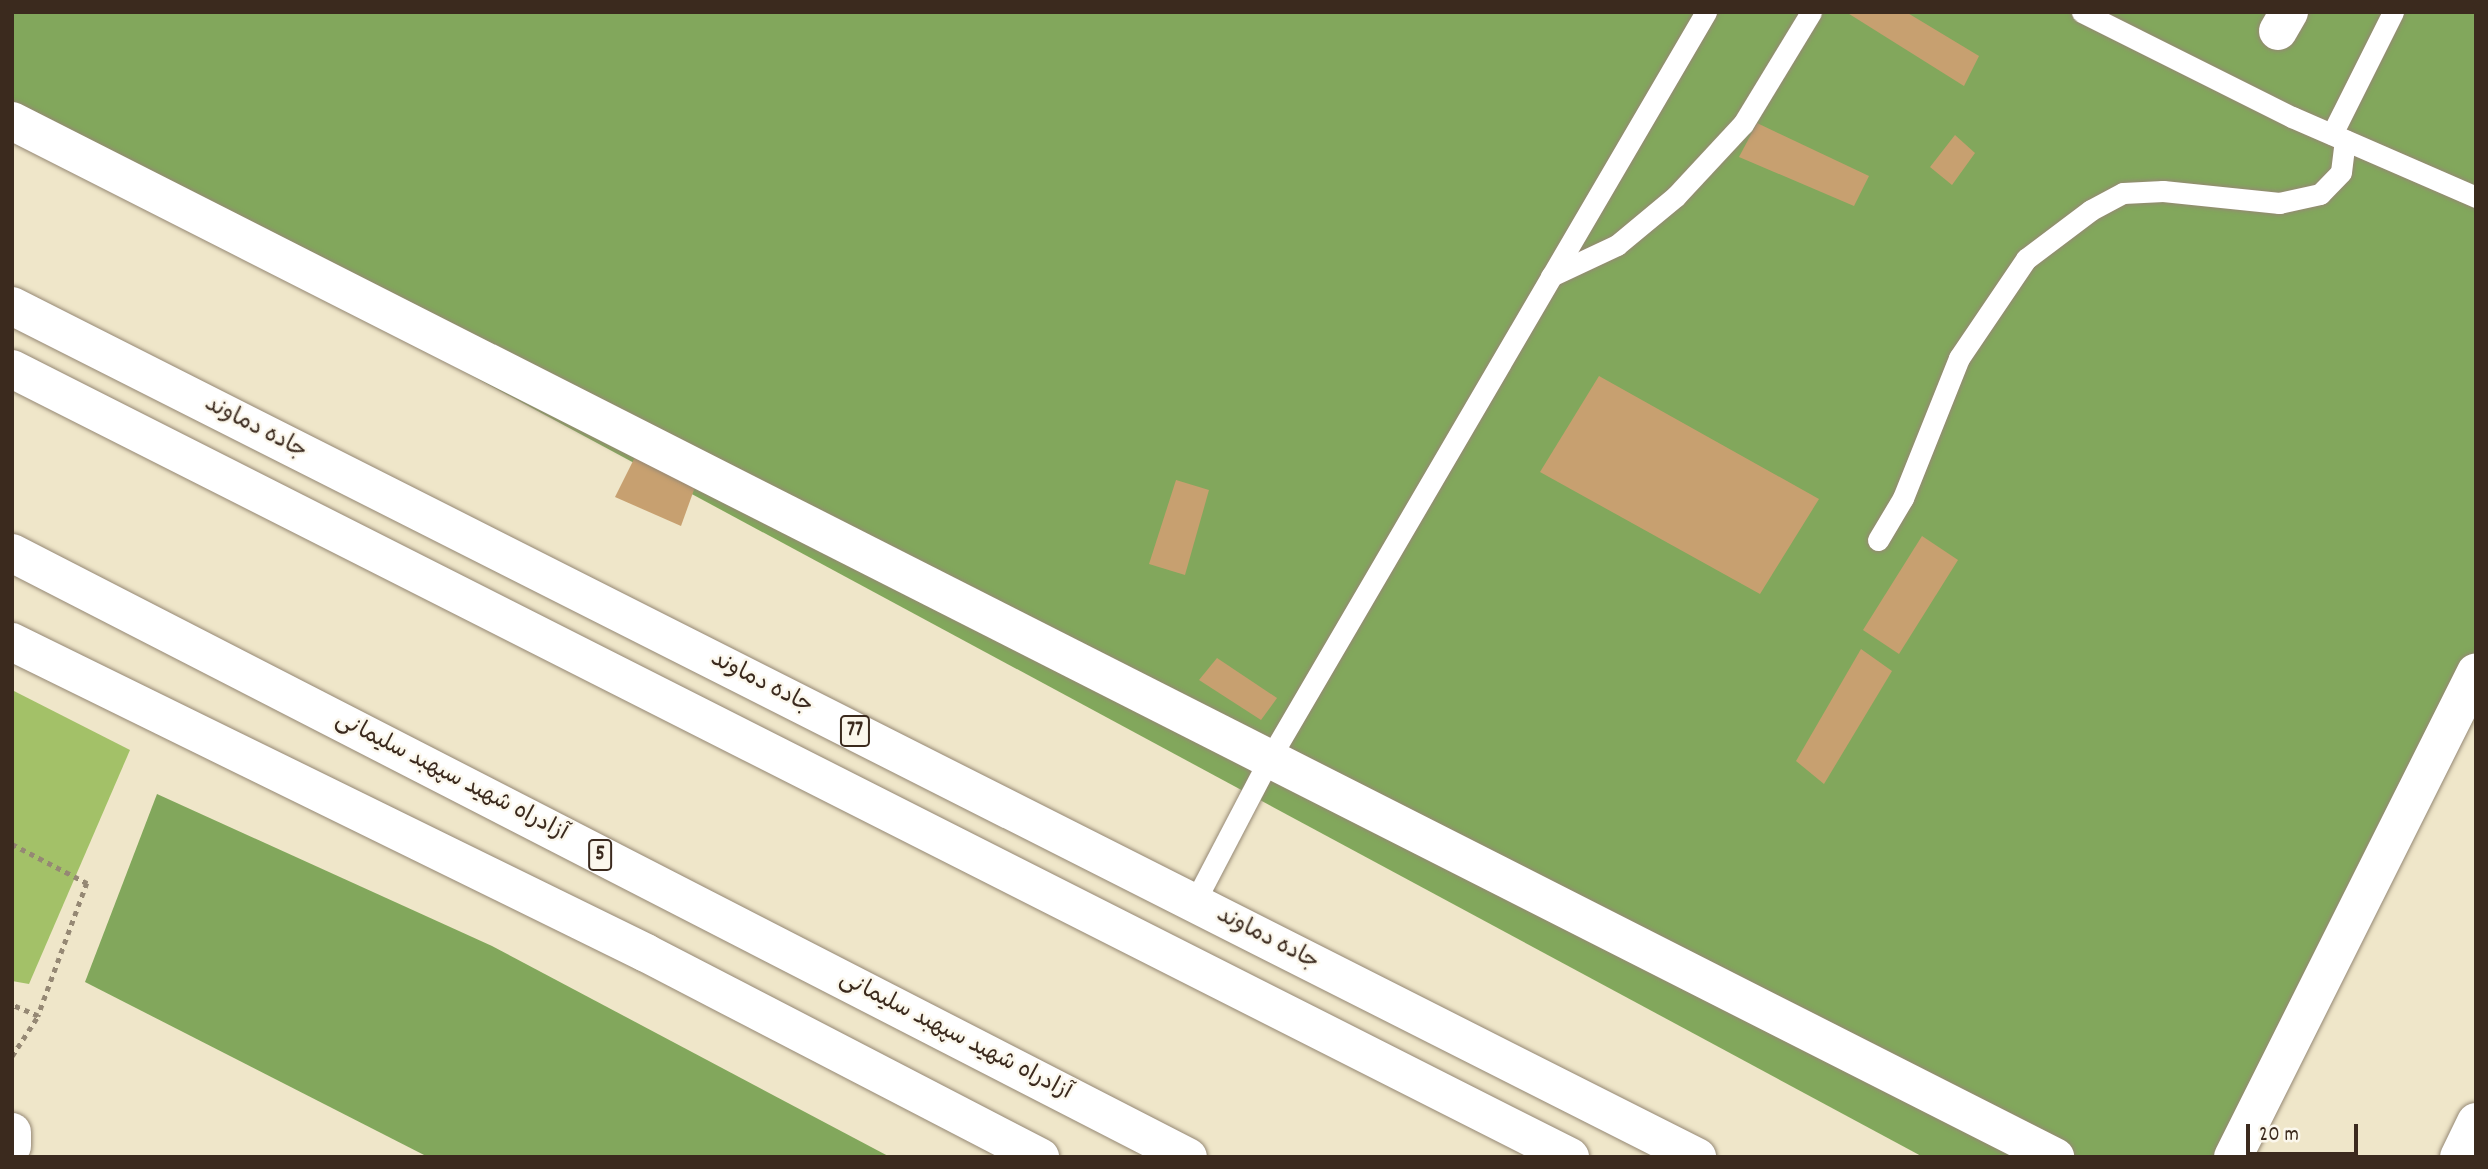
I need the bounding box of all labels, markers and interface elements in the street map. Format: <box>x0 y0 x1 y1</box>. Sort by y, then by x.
street label: جاده دماوند <box>199 391 311 467</box>
street label: جاده دماوند <box>705 646 817 722</box>
street label: آزادراه شهید سپهبد سلیمانی <box>330 707 572 849</box>
road number: 77 <box>839 714 871 748</box>
road number: 5 <box>588 838 612 872</box>
street label: جاده دماوند <box>1211 902 1323 978</box>
street label: آزادراه شهید سپهبد سلیمانی <box>834 966 1076 1108</box>
scale bar <box>2250 1110 2362 1154</box>
text: 20 m <box>2259 1121 2299 1151</box>

